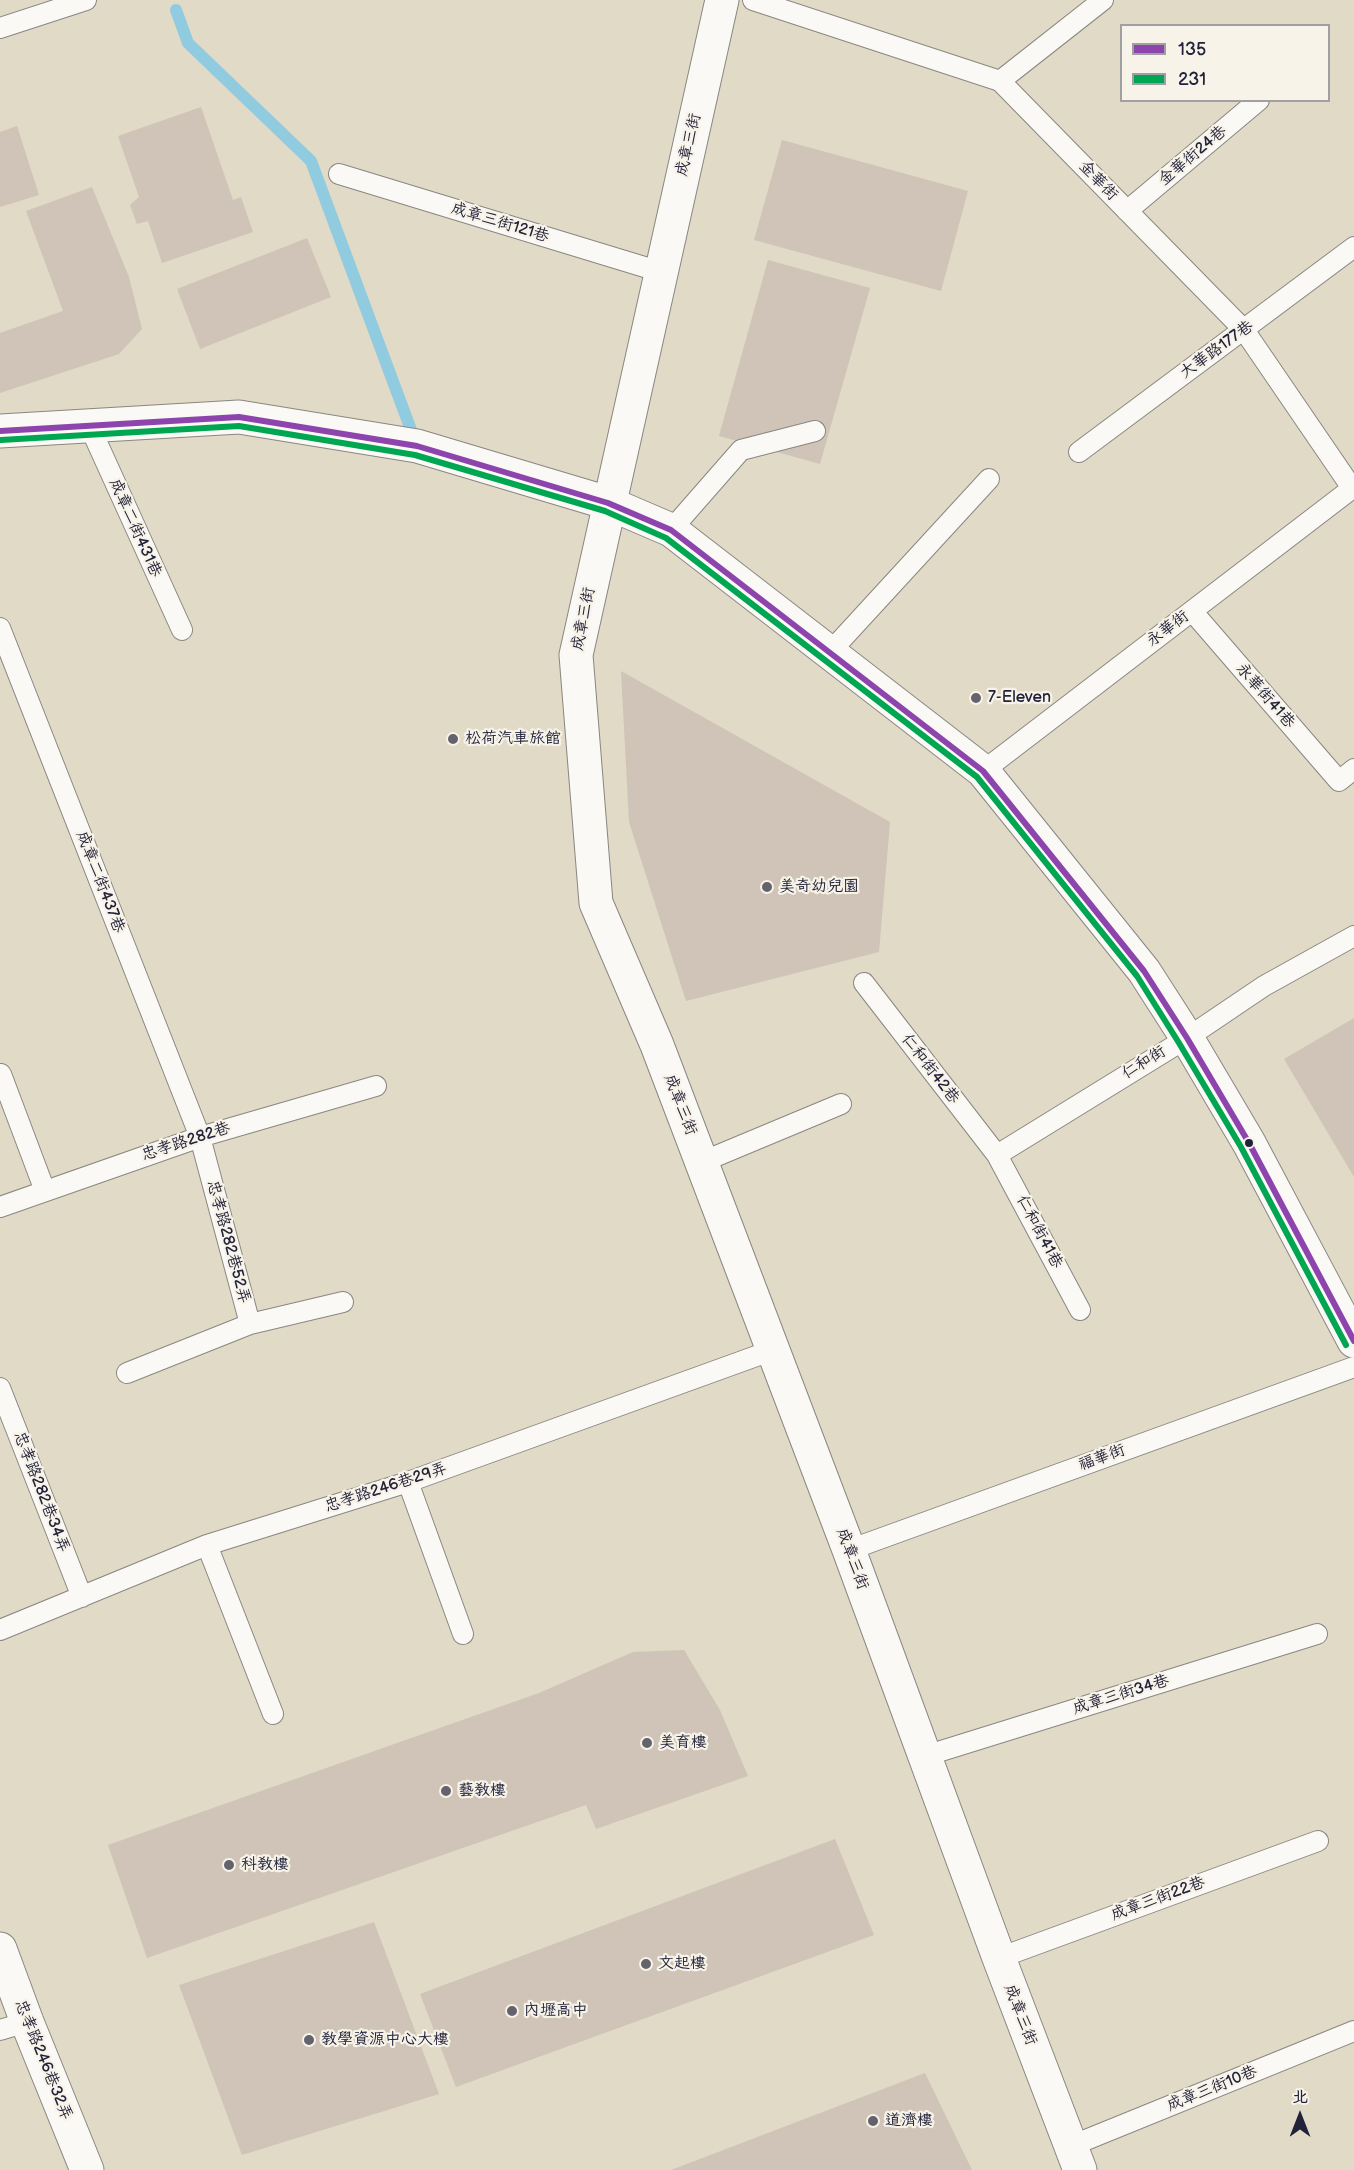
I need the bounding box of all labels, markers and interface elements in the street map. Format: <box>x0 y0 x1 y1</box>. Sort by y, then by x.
legend <box>1120 24 1330 102</box>
text: 135 <box>1178 39 1206 60</box>
text: 231 <box>1178 69 1206 90</box>
street label: 成章三街 <box>672 112 706 178</box>
street label: 金華街24巷 <box>1155 122 1231 190</box>
street label: 金華街 <box>1074 157 1122 205</box>
street label: 成章三街121巷 <box>449 199 551 247</box>
street label: 大華路177巷 <box>1177 317 1257 383</box>
street label: 成章二街431巷 <box>105 476 165 580</box>
street label: 成章三街 <box>568 586 600 652</box>
street label: 永華街 <box>1143 607 1193 651</box>
street label: 永華街41巷 <box>1232 660 1298 732</box>
place label: 7-Eleven <box>988 688 1051 708</box>
marker: 7-Eleven <box>969 691 983 705</box>
place label: 松荷汽車旅館 <box>465 729 561 749</box>
marker: 松荷汽車旅館 <box>446 732 460 746</box>
street label: 成章二街437巷 <box>72 828 128 936</box>
place label: 美奇幼兒園 <box>779 877 859 897</box>
marker: 美奇幼兒園 <box>760 880 774 894</box>
street label: 仁和街42巷 <box>897 1030 963 1108</box>
street label: 仁和街 <box>1119 1042 1169 1084</box>
street label: 成章三街 <box>660 1072 700 1138</box>
street label: 忠孝路282巷 <box>139 1119 233 1165</box>
unlabelled marker <box>1243 1137 1255 1149</box>
street label: 忠孝路282巷52弄 <box>202 1178 254 1306</box>
street label: 仁和街41巷 <box>1012 1192 1066 1272</box>
street label: 忠孝路282巷34弄 <box>9 1429 73 1555</box>
street label: 福華街 <box>1076 1441 1128 1475</box>
street label: 忠孝路246巷29弄 <box>322 1459 450 1517</box>
street label: 成章三街 <box>832 1526 872 1592</box>
street label: 成章三街34巷 <box>1071 1671 1171 1719</box>
place label: 美育樓 <box>659 1733 707 1753</box>
marker: 美育樓 <box>640 1736 654 1750</box>
place label: 藝教樓 <box>458 1781 506 1801</box>
marker: 藝教樓 <box>439 1784 453 1798</box>
place label: 科教樓 <box>241 1855 289 1875</box>
marker: 科教樓 <box>222 1858 236 1872</box>
street label: 成章三街22巷 <box>1108 1873 1208 1925</box>
place label: 文起樓 <box>658 1954 706 1974</box>
marker: 文起樓 <box>639 1957 653 1971</box>
street label: 成章三街 <box>1000 1982 1040 2048</box>
street label: 忠孝路246巷32弄 <box>10 1997 76 2123</box>
place label: 內壢高中 <box>524 2001 588 2021</box>
marker: 內壢高中 <box>505 2004 519 2018</box>
place label: 教學資源中心大樓 <box>321 2030 449 2050</box>
marker: 教學資源中心大樓 <box>302 2033 316 2047</box>
street label: 成章三街10巷 <box>1164 2062 1260 2116</box>
north arrow <box>1270 2086 1330 2146</box>
text: 北 <box>1292 2088 1308 2107</box>
place label: 道濟樓 <box>885 2111 933 2131</box>
marker: 道濟樓 <box>866 2114 880 2128</box>

